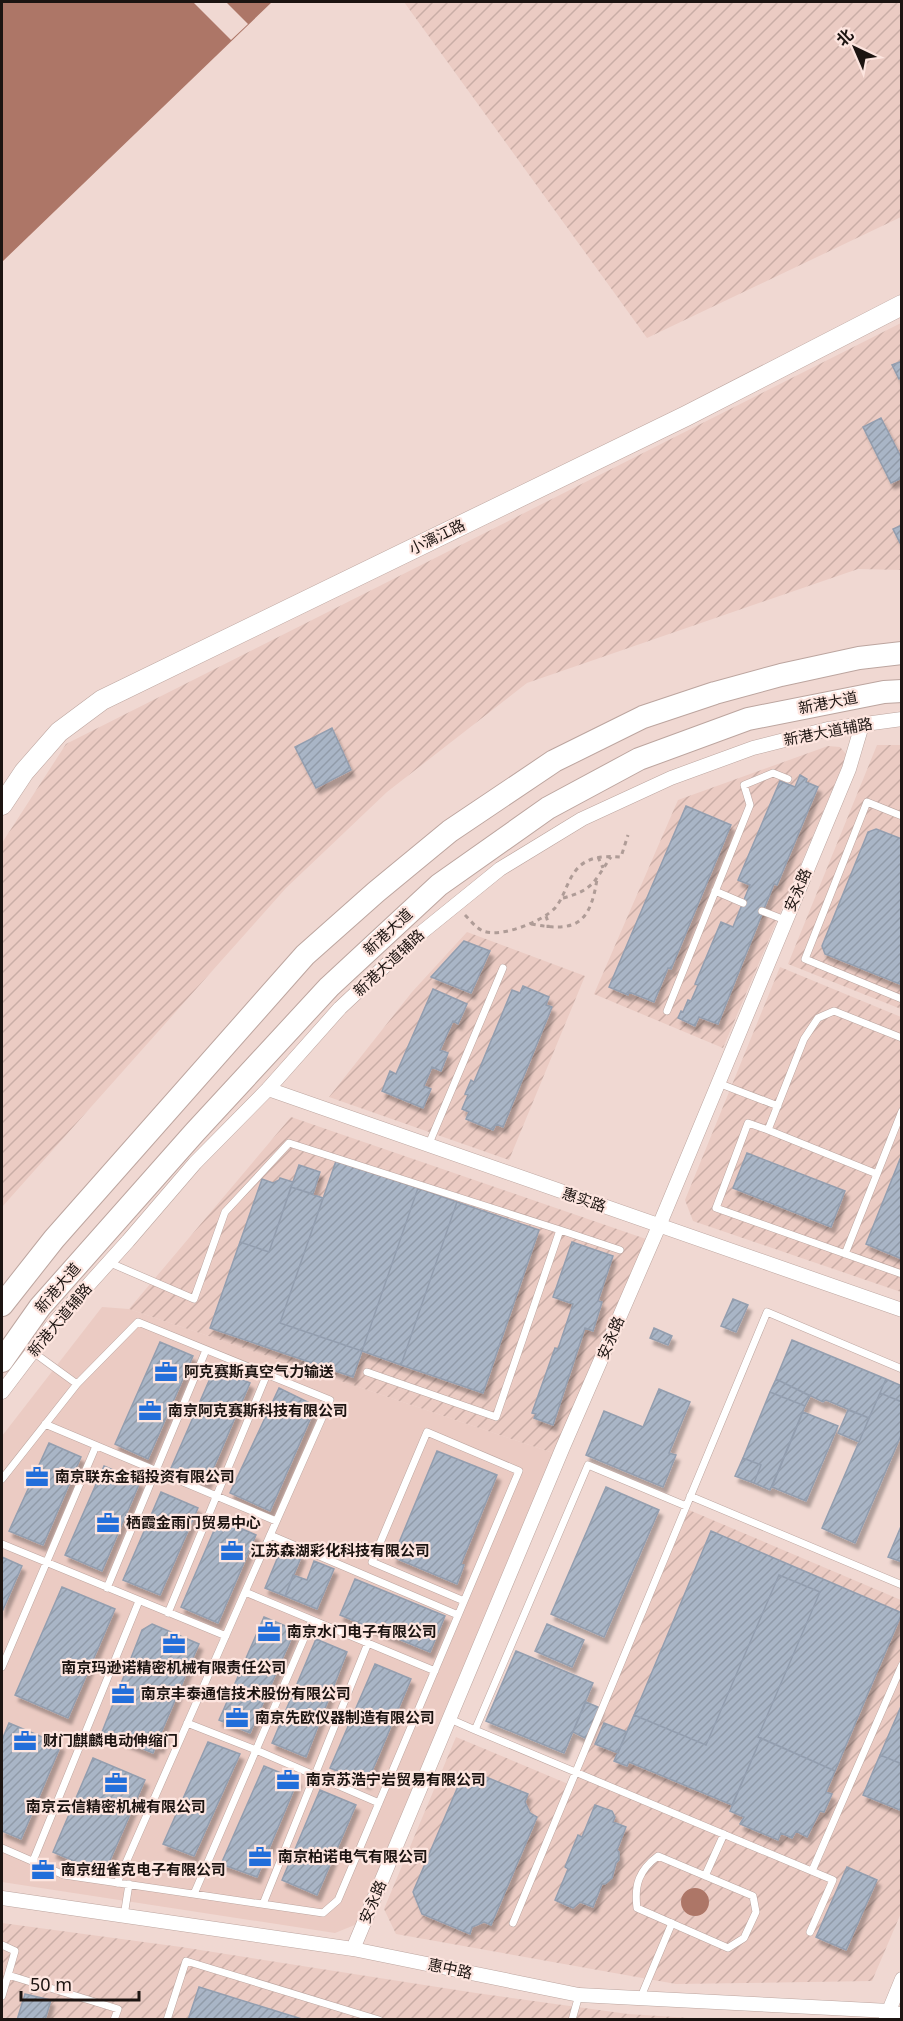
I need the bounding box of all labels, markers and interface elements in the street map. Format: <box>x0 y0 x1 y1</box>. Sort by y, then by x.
north arrow <box>825 18 885 78</box>
text: 北 <box>831 24 858 51</box>
street label: 小漓江路 <box>405 514 468 558</box>
street label: 新港大道 <box>796 686 859 718</box>
street label: 新港大道辅路 <box>782 713 874 749</box>
street label: 安永路 <box>779 865 815 914</box>
street label: 新港大道 <box>359 903 416 959</box>
street label: 新港大道辅路 <box>349 924 428 1000</box>
street label: 惠实路 <box>560 1182 609 1216</box>
street label: 新港大道 <box>30 1258 84 1317</box>
street label: 新港大道辅路 <box>23 1278 96 1360</box>
street label: 安永路 <box>592 1313 628 1362</box>
office icon: 阿克赛斯真空气力输送 <box>153 1359 179 1385</box>
place label: 阿克赛斯真空气力输送 <box>184 1361 334 1381</box>
office icon: 南京阿克赛斯科技有限公司 <box>137 1398 163 1424</box>
place label: 南京阿克赛斯科技有限公司 <box>168 1400 348 1420</box>
office icon: 南京联东金韬投资有限公司 <box>24 1464 50 1490</box>
place label: 南京联东金韬投资有限公司 <box>55 1466 235 1486</box>
office icon: 栖霞金雨门贸易中心 <box>95 1510 121 1536</box>
place label: 栖霞金雨门贸易中心 <box>126 1512 261 1532</box>
office icon: 江苏森湖彩化科技有限公司 <box>219 1538 245 1564</box>
place label: 江苏森湖彩化科技有限公司 <box>250 1540 430 1560</box>
office icon: 南京水门电子有限公司 <box>256 1619 282 1645</box>
place label: 南京水门电子有限公司 <box>287 1621 437 1641</box>
office icon: 南京玛逊诺精密机械有限责任公司 <box>161 1631 187 1657</box>
place label: 南京玛逊诺精密机械有限责任公司 <box>61 1657 287 1677</box>
office icon: 南京丰泰通信技术股份有限公司 <box>110 1681 136 1707</box>
place label: 南京丰泰通信技术股份有限公司 <box>141 1683 351 1703</box>
office icon: 南京先欧仪器制造有限公司 <box>224 1705 250 1731</box>
place label: 南京先欧仪器制造有限公司 <box>255 1707 435 1727</box>
office icon: 财门麒麟电动伸缩门 <box>12 1728 38 1754</box>
place label: 财门麒麟电动伸缩门 <box>43 1730 178 1750</box>
office icon: 南京苏浩宁岩贸易有限公司 <box>275 1767 301 1793</box>
place label: 南京苏浩宁岩贸易有限公司 <box>306 1769 486 1789</box>
office icon: 南京云信精密机械有限公司 <box>103 1770 129 1796</box>
place label: 南京云信精密机械有限公司 <box>26 1796 206 1816</box>
office icon: 南京柏诺电气有限公司 <box>247 1844 273 1870</box>
place label: 南京柏诺电气有限公司 <box>278 1846 428 1866</box>
office icon: 南京纽雀克电子有限公司 <box>30 1857 56 1883</box>
place label: 南京纽雀克电子有限公司 <box>61 1859 226 1879</box>
street label: 安永路 <box>354 1877 390 1926</box>
street label: 惠中路 <box>426 1954 474 1982</box>
scale bar <box>21 1964 140 2002</box>
text: 50 m <box>30 1972 72 1996</box>

